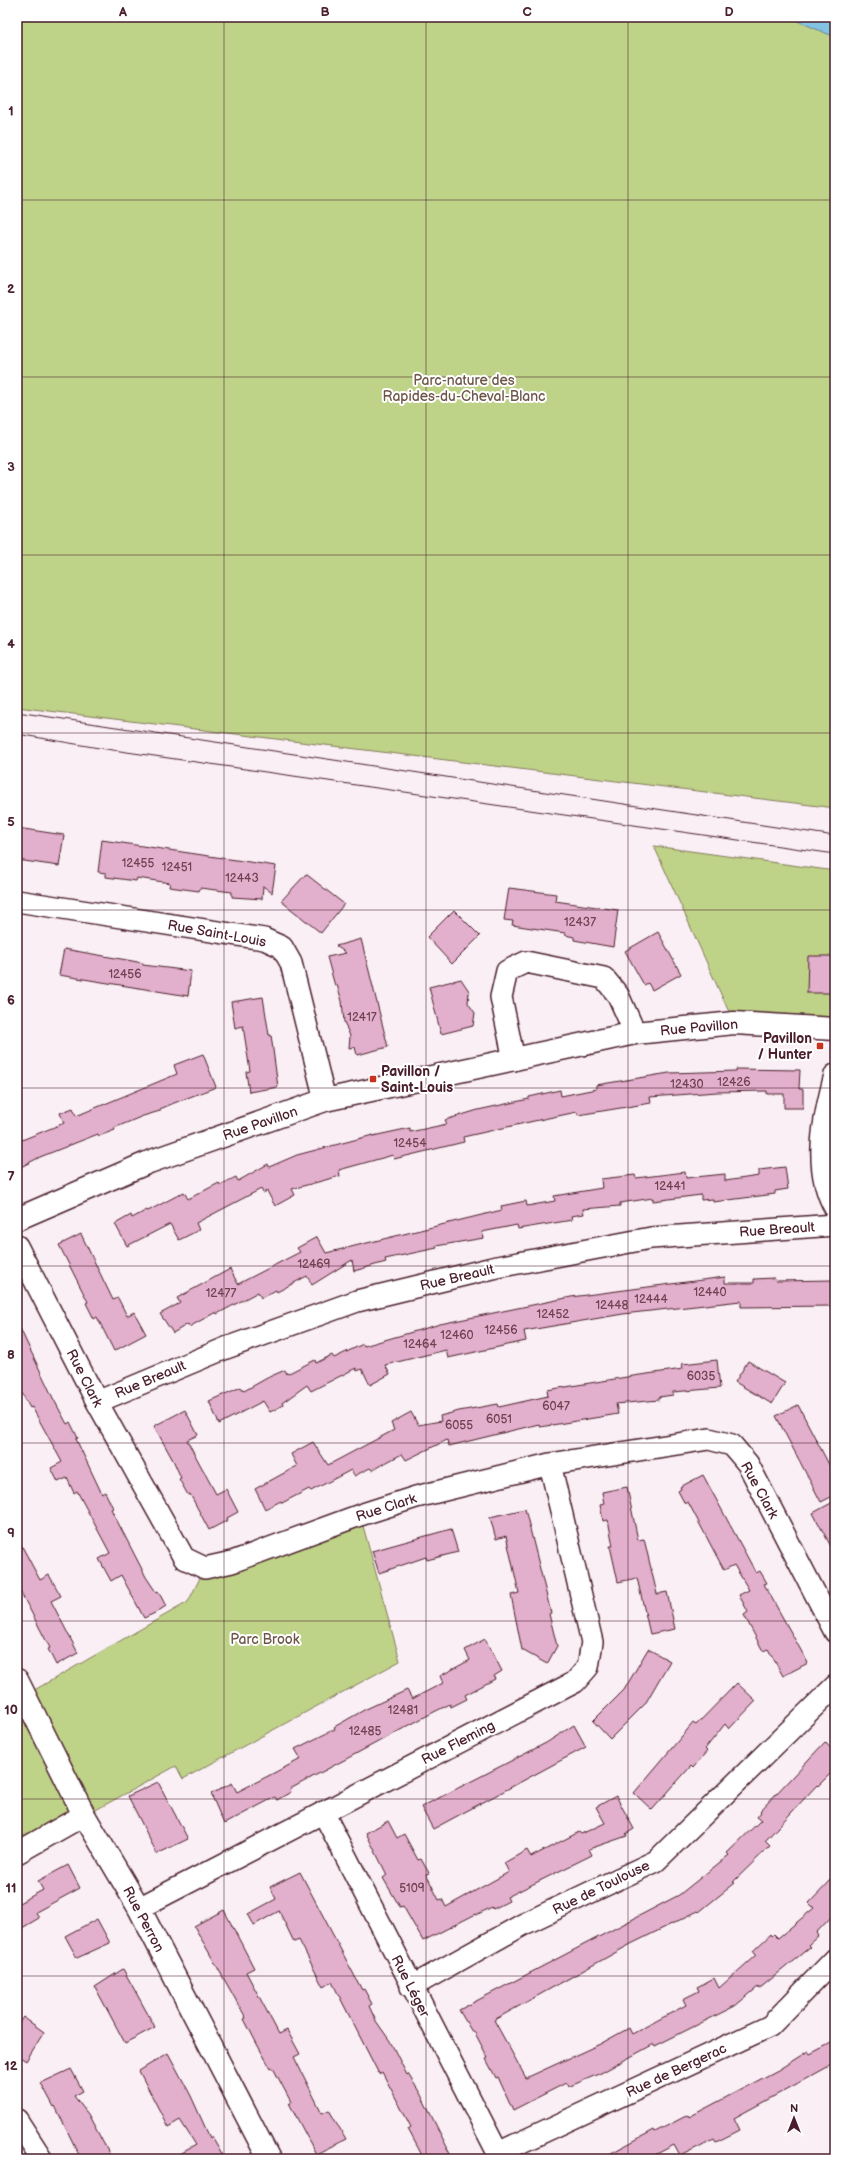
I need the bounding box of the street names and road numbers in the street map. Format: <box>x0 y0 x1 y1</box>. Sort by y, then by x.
street label: Rue Saint-Louis <box>166 916 268 951</box>
street label: Rue Pavillon <box>659 1016 739 1039</box>
street label: Rue Pavillon <box>221 1103 300 1144</box>
street label: Rue Breault <box>739 1218 816 1241</box>
street label: Rue Breault <box>418 1261 497 1294</box>
street label: Rue Clark <box>63 1346 106 1410</box>
street label: Rue Breault <box>112 1357 189 1402</box>
street label: Rue Clark <box>737 1459 782 1522</box>
street label: Rue Clark <box>354 1490 419 1525</box>
street label: Rue Fleming <box>419 1717 498 1768</box>
street label: Rue de Toulouse <box>550 1857 653 1918</box>
street label: Rue Perron <box>119 1883 168 1955</box>
street label: Rue Léger <box>388 1952 434 2021</box>
street label: Rue de Bergerac <box>623 2040 729 2101</box>

